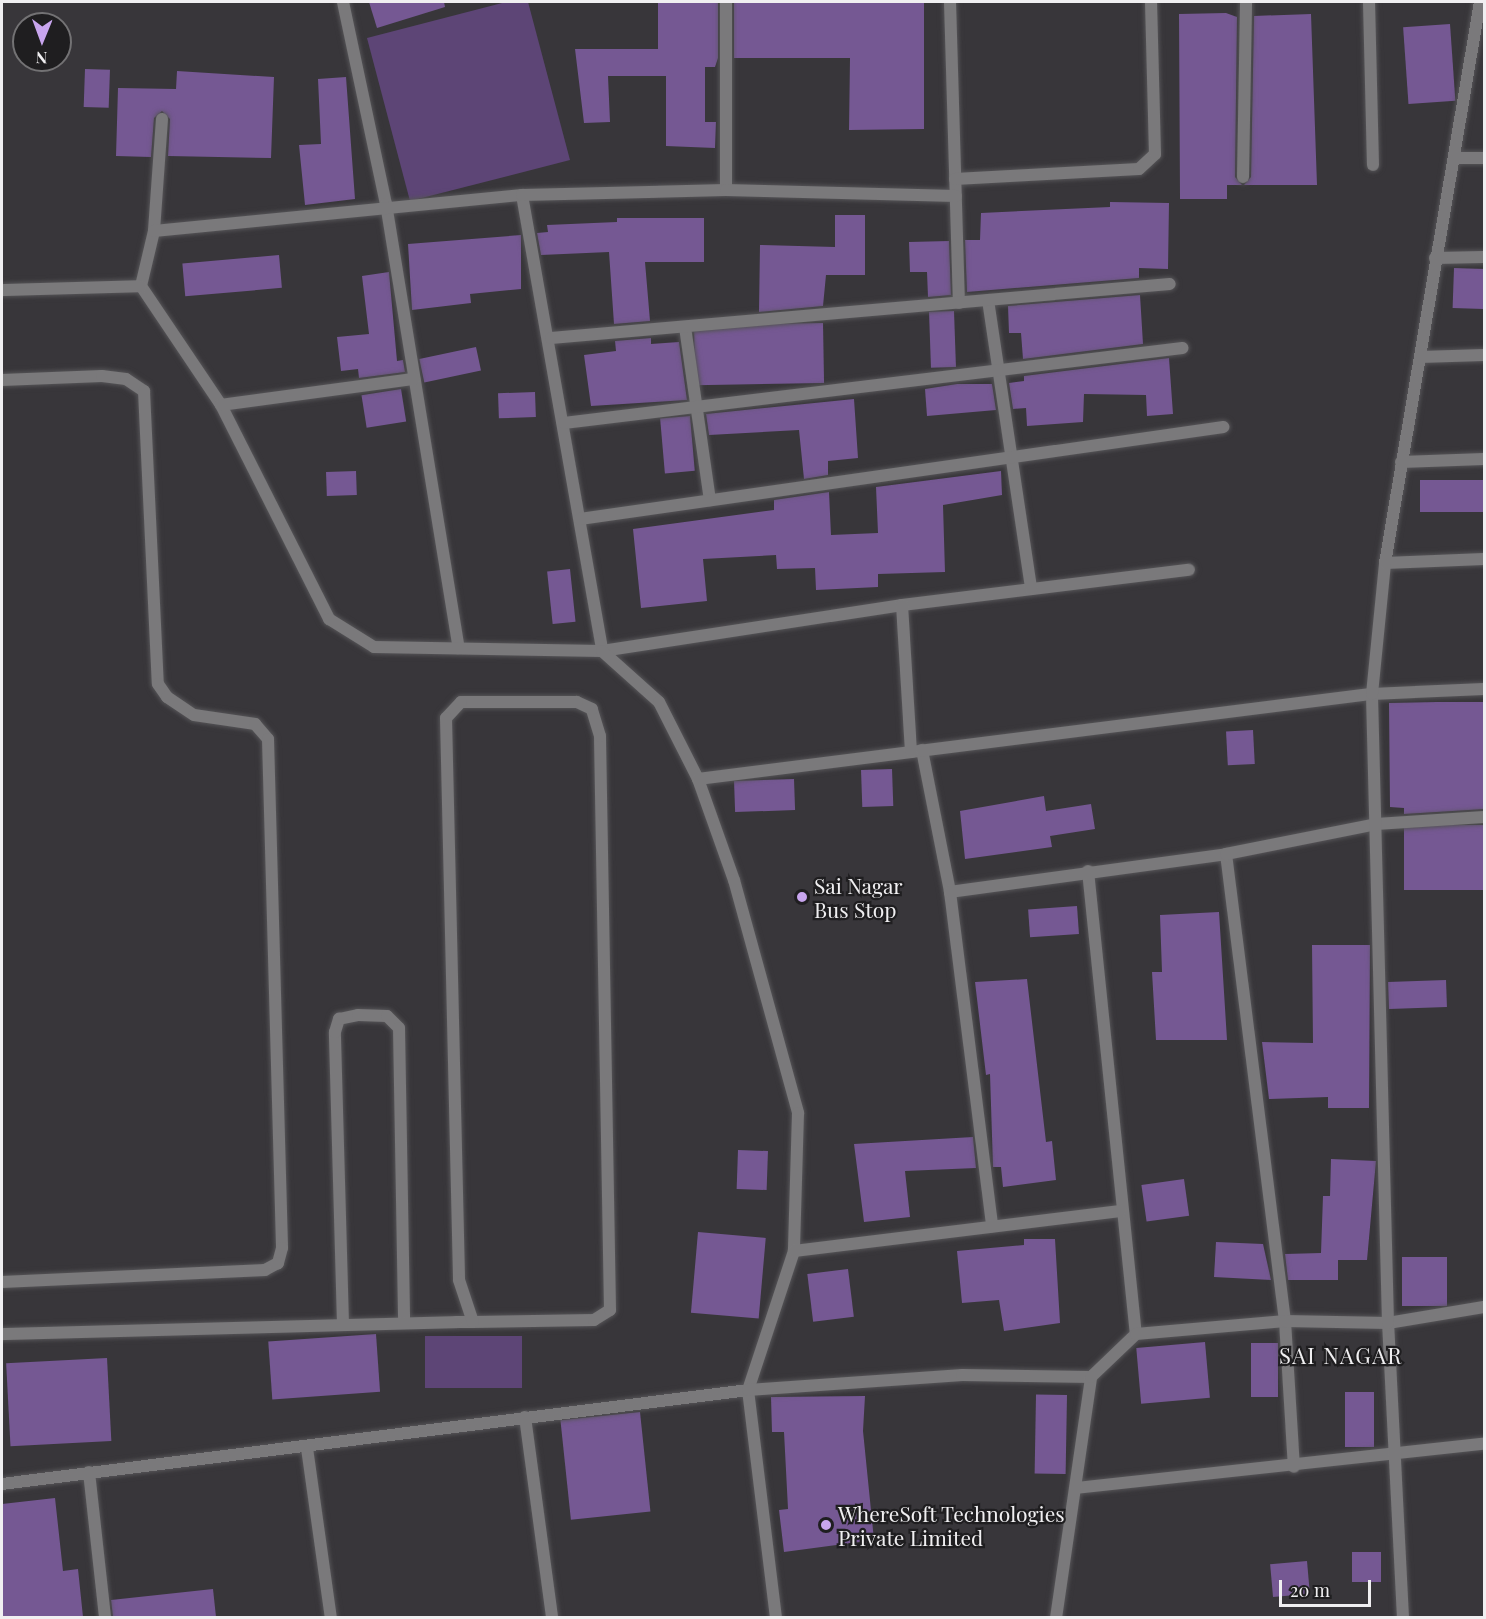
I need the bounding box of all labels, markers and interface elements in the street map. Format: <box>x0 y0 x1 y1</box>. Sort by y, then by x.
north arrow <box>12 12 72 72</box>
text: N <box>36 48 48 69</box>
place label: Sai Nagar Bus Stop <box>814 872 903 922</box>
marker: Sai Nagar Bus Stop <box>795 890 809 904</box>
district label: SAI NAGAR <box>1279 1343 1403 1369</box>
place label: WhereSoft Technologies Private Limited <box>838 1500 1066 1550</box>
marker: WhereSoft Technologies Private Limited <box>819 1518 833 1532</box>
scale bar <box>1282 1568 1374 1606</box>
text: 20 m <box>1290 1578 1330 1602</box>

